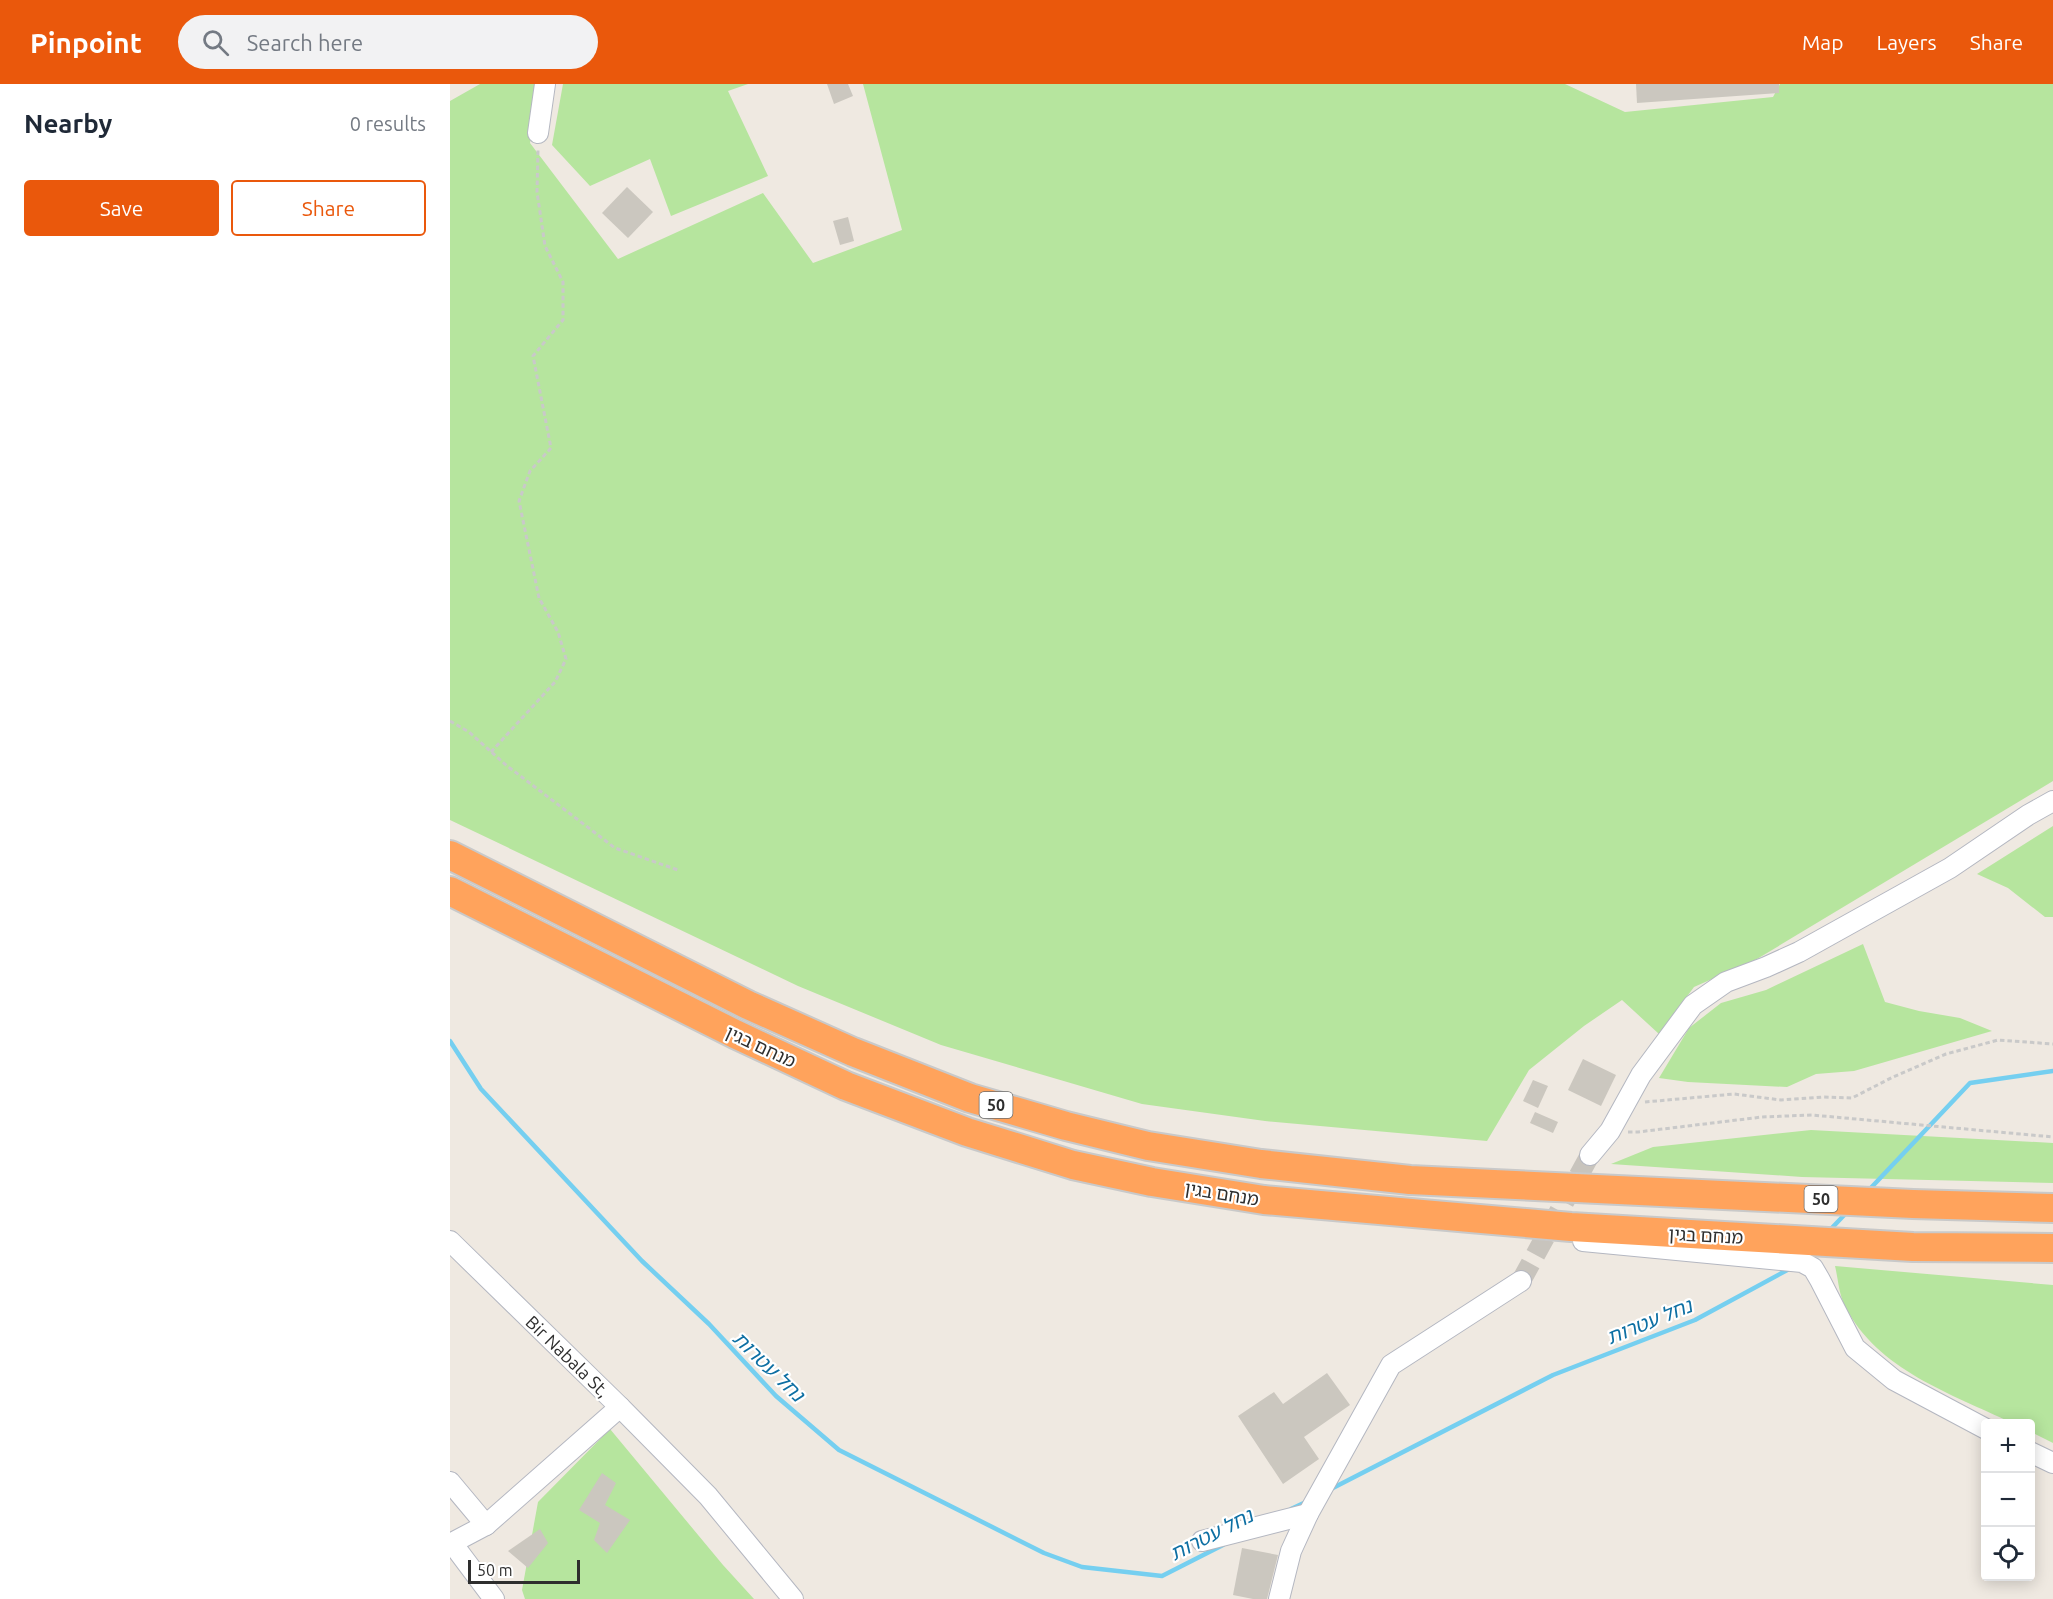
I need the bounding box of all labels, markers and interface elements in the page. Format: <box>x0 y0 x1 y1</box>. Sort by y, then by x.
search box <box>178 15 598 69</box>
icon: search <box>199 26 232 59</box>
text: Pinpoint <box>30 27 142 58</box>
text: Search here <box>247 30 363 55</box>
text: Map <box>1802 30 1843 54</box>
text: Layers <box>1876 30 1937 54</box>
text: Share <box>1970 30 2023 54</box>
text: Nearby <box>24 109 112 138</box>
text: 0 results <box>350 112 426 135</box>
button: Save <box>24 180 219 236</box>
button: Share <box>231 180 426 236</box>
street label: מנחם בגין <box>723 1021 799 1071</box>
road number: 50 <box>980 1092 1012 1118</box>
street label: מנחם בגין <box>1184 1177 1261 1209</box>
road number: 50 <box>1804 1186 1838 1212</box>
street label: מנחם בגין <box>1668 1223 1744 1247</box>
water label: נחל עטרות <box>1603 1293 1696 1349</box>
street label: Bir Nabala St, <box>522 1311 614 1401</box>
water label: נחל עטרות <box>729 1326 810 1407</box>
map controls <box>1981 1419 2035 1581</box>
button: + <box>1981 1419 2035 1473</box>
button: − <box>1981 1473 2035 1527</box>
water label: נחל עטרות <box>1166 1503 1258 1565</box>
button: locate <box>1981 1527 2035 1581</box>
scale bar <box>468 1557 580 1584</box>
text: 50 m <box>477 1561 513 1579</box>

